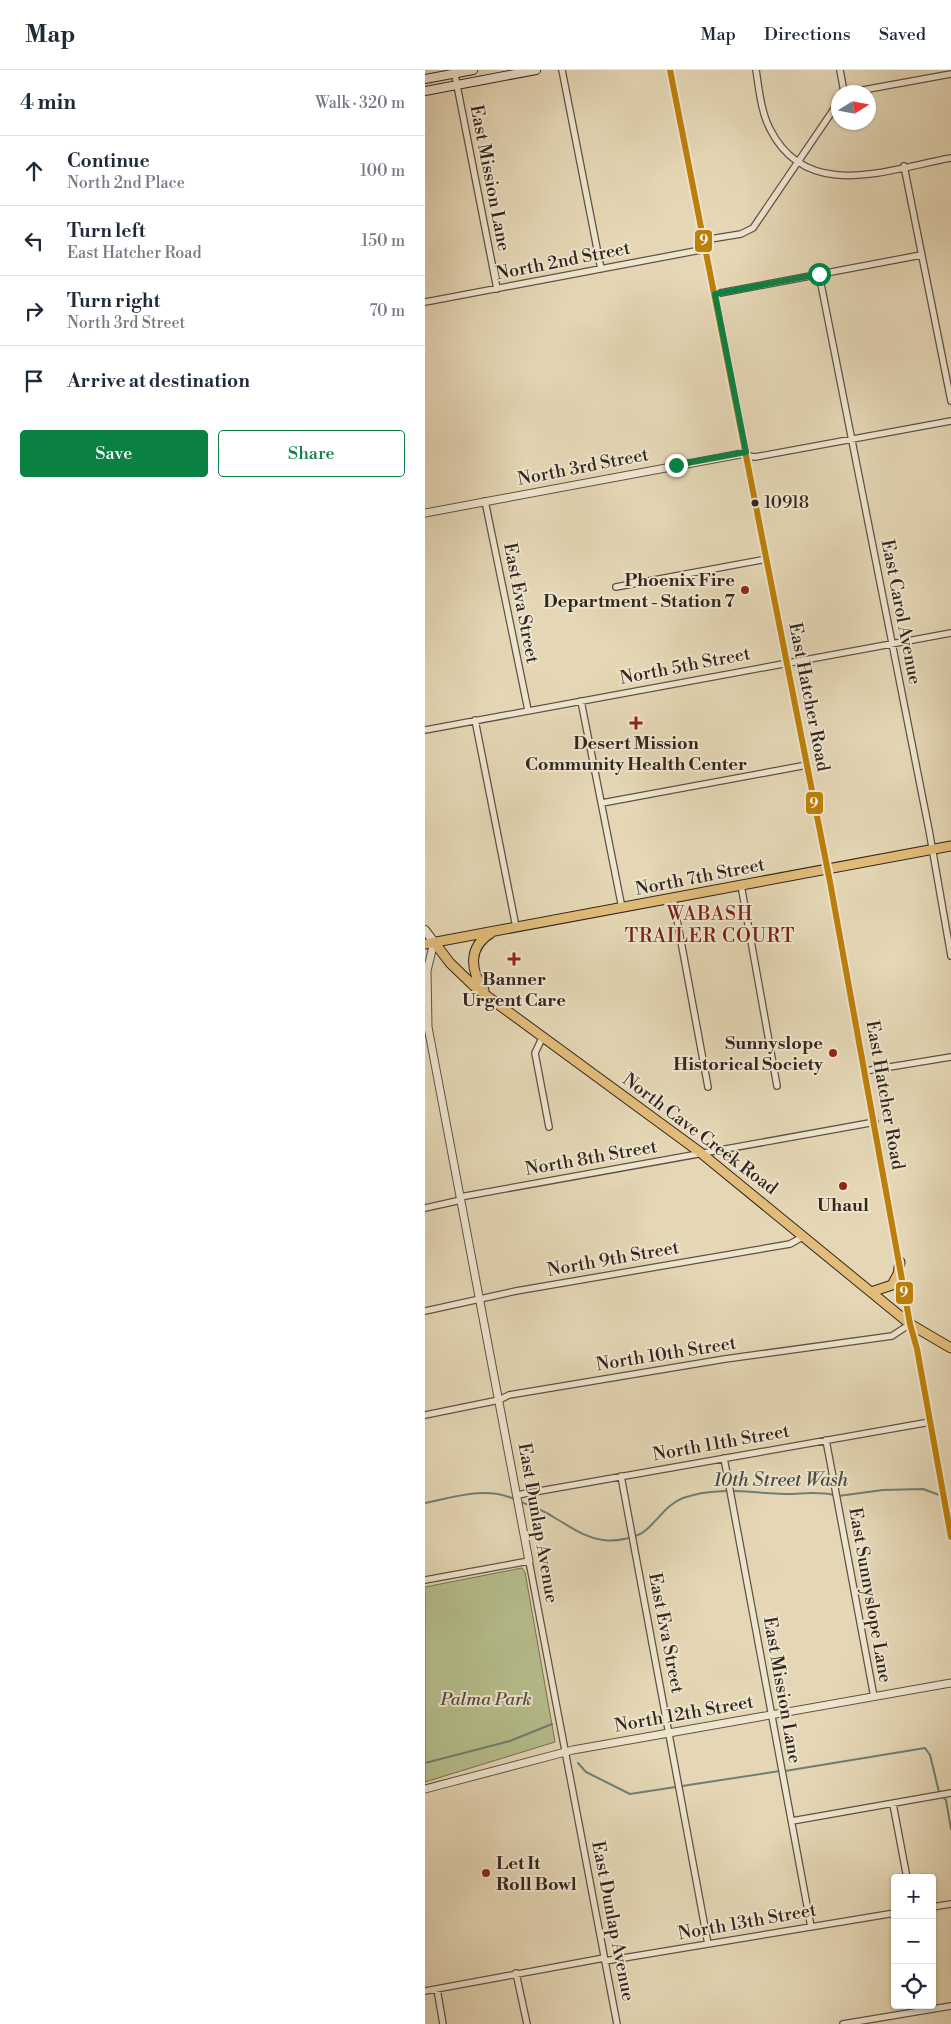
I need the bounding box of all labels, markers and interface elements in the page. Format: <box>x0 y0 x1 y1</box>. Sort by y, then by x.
text: Map <box>25 20 75 50</box>
text: Map <box>700 23 736 46</box>
text: Directions <box>764 23 851 46</box>
text: Saved <box>879 23 926 46</box>
north arrow <box>831 85 876 130</box>
text: 4 min <box>20 90 76 116</box>
text: Walk · 320 m <box>315 93 405 113</box>
street label: East Mission Lane <box>465 103 515 253</box>
text: Continue <box>67 149 150 173</box>
icon: ahead <box>20 157 48 185</box>
text: 100 m <box>360 161 405 181</box>
text: North 2nd Place <box>67 173 185 193</box>
text: Turn left <box>67 219 146 243</box>
icon: left <box>20 227 48 255</box>
line badge: 9 <box>694 229 713 253</box>
text: 150 m <box>361 231 405 251</box>
text: 9 <box>700 232 709 250</box>
street label: North 2nd Street <box>494 237 633 285</box>
text: East Hatcher Road <box>67 243 202 263</box>
route start <box>808 263 831 286</box>
text: Turn right <box>67 289 160 313</box>
icon: right <box>20 297 48 325</box>
text: 70 m <box>369 301 405 321</box>
text: North 3rd Street <box>67 313 185 333</box>
icon: arrive <box>20 367 48 395</box>
text: Arrive at destination <box>67 369 250 393</box>
button: Save <box>20 430 208 477</box>
button: Share <box>218 430 405 477</box>
street label: North 3rd Street <box>516 443 651 491</box>
route end <box>665 454 688 477</box>
place label: 10918 <box>764 492 809 514</box>
marker: 10918 <box>750 498 760 508</box>
street label: East Carol Avenue <box>876 538 926 686</box>
street label: East Eva Street <box>498 541 544 666</box>
place label: Phoenix Fire Department - Station 7 <box>543 569 735 613</box>
marker: Phoenix Fire Department - Station 7 <box>739 584 751 596</box>
street label: East Hatcher Road <box>783 621 835 774</box>
street label: North 5th Street <box>618 642 753 690</box>
marker: Desert Mission Community Health Center <box>629 716 643 730</box>
place label: Desert Mission Community Health Center <box>525 732 747 776</box>
line badge: 9 <box>805 791 824 815</box>
text: 9 <box>810 795 819 813</box>
street label: North 7th Street <box>633 853 767 901</box>
district label: WABASH TRAILER COURT <box>625 902 795 948</box>
marker: Banner Urgent Care <box>507 952 521 966</box>
place label: Banner Urgent Care <box>462 968 566 1012</box>
street label: East Hatcher Road <box>861 1018 910 1172</box>
place label: Sunnyslope Historical Society <box>673 1032 824 1076</box>
marker: Sunnyslope Historical Society <box>827 1047 839 1059</box>
street label: North Cave Creek Road <box>618 1068 783 1200</box>
street label: North 8th Street <box>523 1135 659 1181</box>
marker: Uhaul <box>837 1180 849 1192</box>
place label: Uhaul <box>817 1194 869 1217</box>
street label: North 9th Street <box>545 1236 681 1282</box>
line badge: 9 <box>895 1281 914 1305</box>
text: 9 <box>900 1284 909 1302</box>
street label: North 10th Street <box>594 1331 738 1376</box>
street label: North 11th Street <box>651 1420 792 1466</box>
street label: East Dunlap Avenue <box>513 1441 563 1605</box>
water label: 10th Street Wash <box>714 1468 849 1492</box>
street label: East Sunnyslope Lane <box>843 1506 897 1684</box>
street label: East Eva Street <box>643 1571 689 1696</box>
street label: East Mission Lane <box>758 1615 806 1765</box>
park label: Palma Park <box>439 1688 532 1711</box>
street label: North 12th Street <box>613 1690 756 1738</box>
street label: East Dunlap Avenue <box>586 1839 640 2003</box>
place label: Let It Roll Bowl <box>496 1852 577 1896</box>
marker: Let It Roll Bowl <box>480 1867 492 1879</box>
map controls <box>891 1874 936 2009</box>
button: + <box>891 1874 936 1919</box>
street label: North 13th Street <box>676 1898 819 1945</box>
button: − <box>891 1919 936 1964</box>
button: locate <box>891 1964 936 2009</box>

